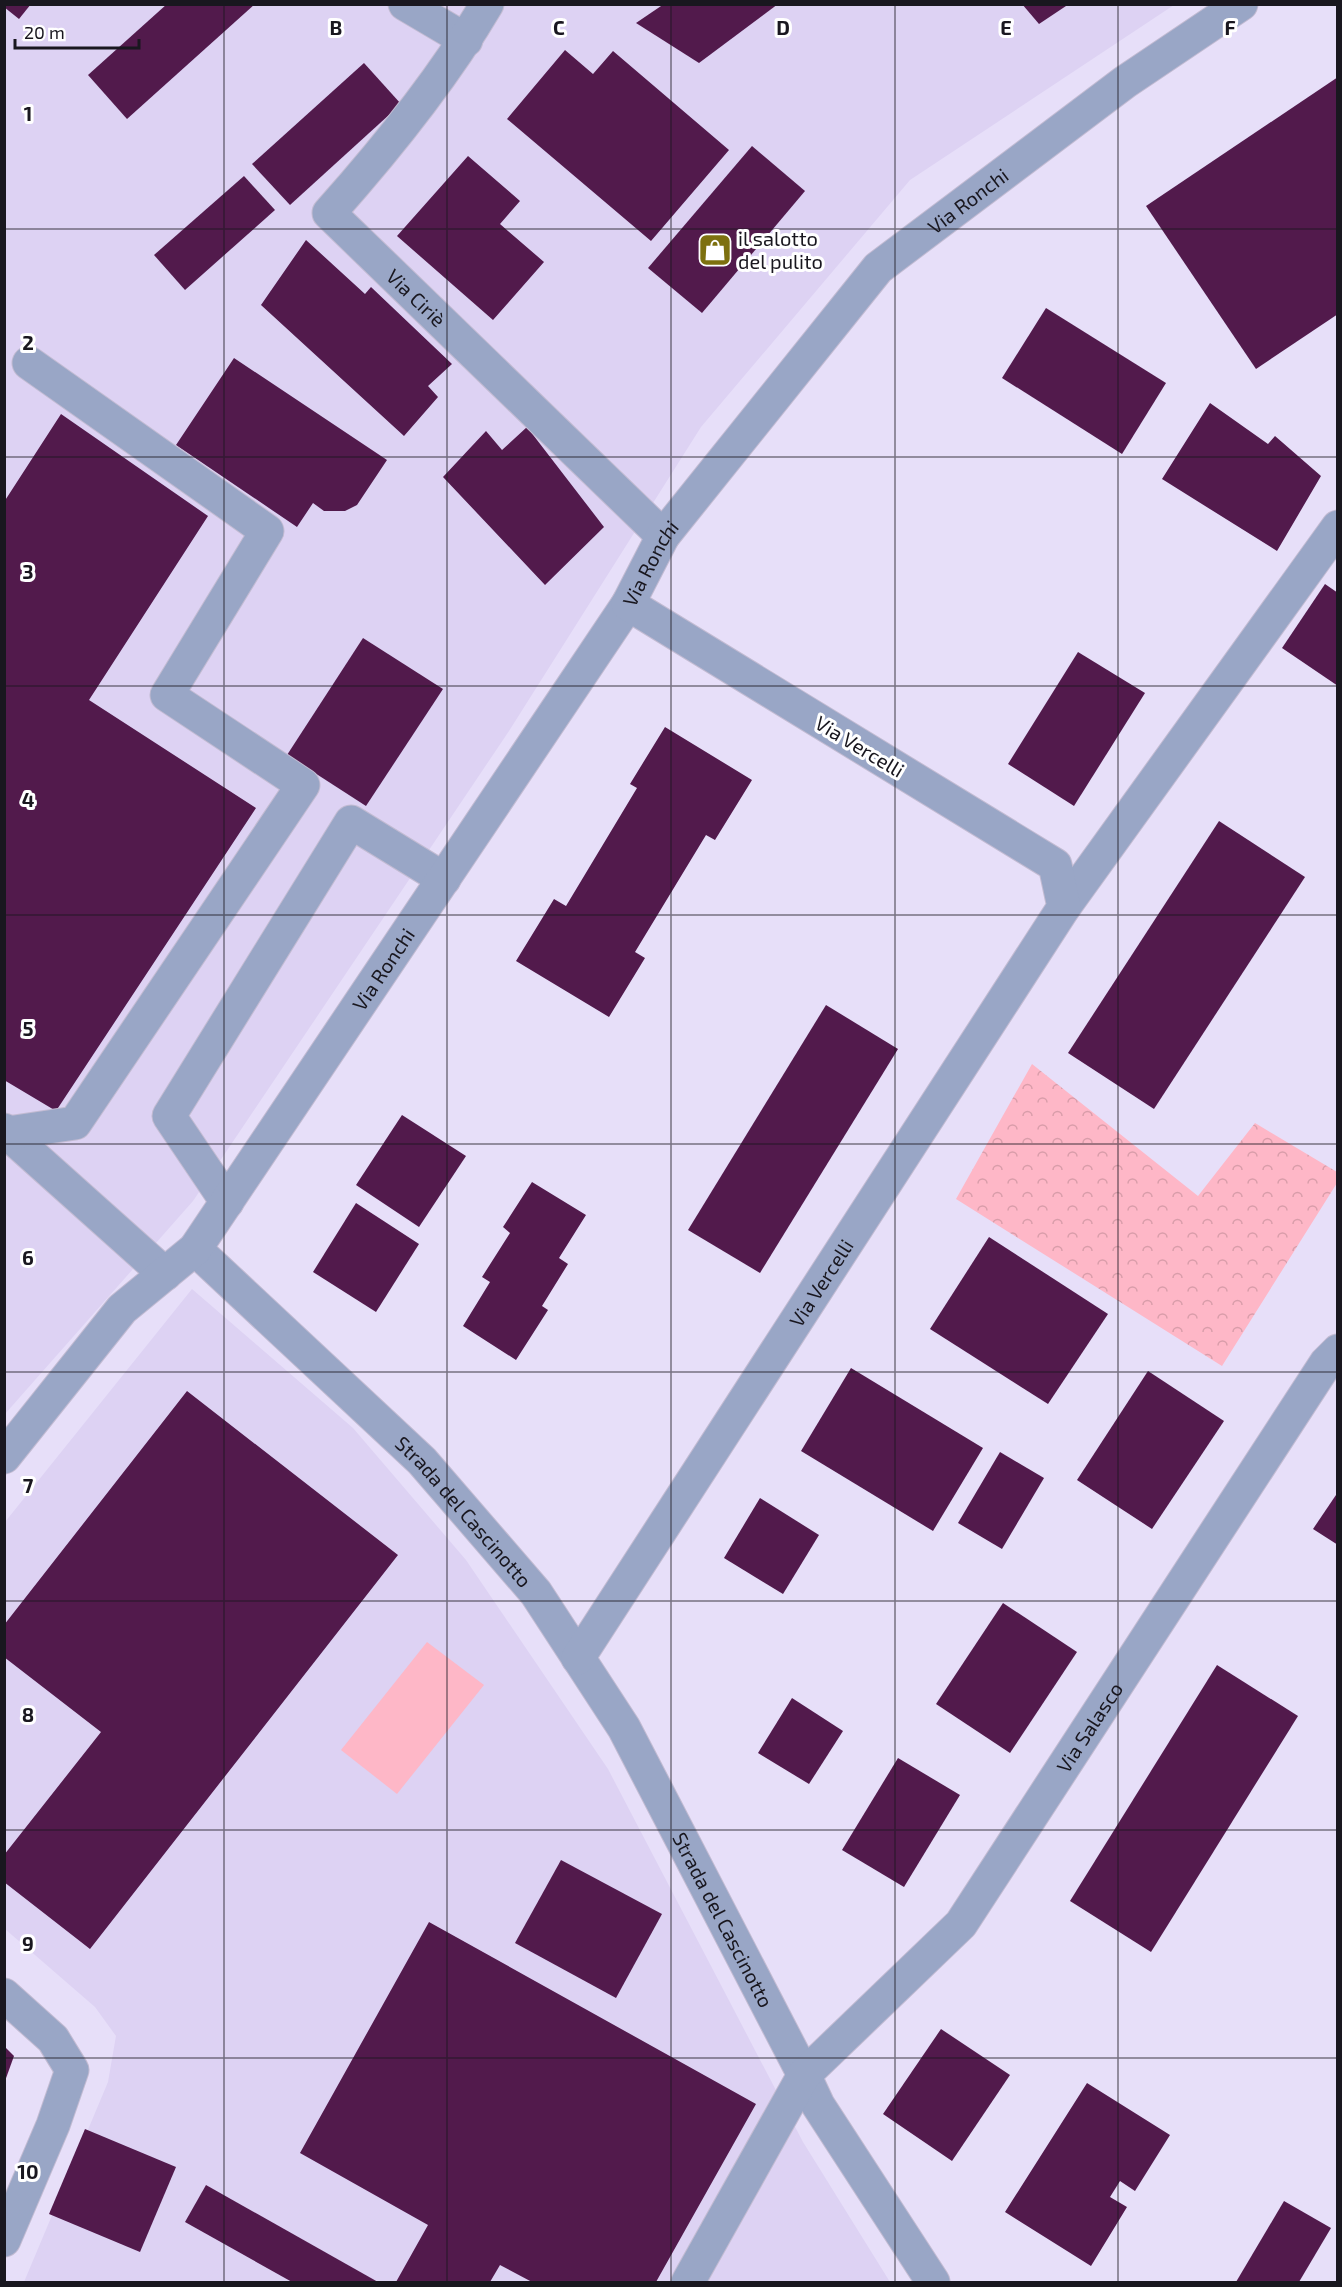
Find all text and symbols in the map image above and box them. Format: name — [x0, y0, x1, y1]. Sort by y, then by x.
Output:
scale bar — [15, 12, 140, 50]
text: B — [330, 15, 342, 39]
text: C — [553, 15, 565, 39]
text: D — [776, 15, 790, 39]
text: E — [1000, 15, 1012, 39]
text: F — [1224, 15, 1236, 39]
text: 20 m — [24, 21, 65, 43]
text: 1 — [24, 101, 32, 125]
street label: Via Ronchi — [923, 163, 1013, 238]
place label: il salotto del pulito — [738, 226, 823, 273]
shop icon: il salotto del pulito — [697, 232, 733, 268]
street label: Via Ciriè — [382, 264, 451, 331]
text: 2 — [22, 330, 34, 354]
street label: Via Ronchi — [617, 515, 683, 610]
text: 3 — [22, 559, 34, 583]
street label: Via Vercelli — [811, 710, 909, 782]
text: 4 — [22, 787, 35, 811]
street label: Via Ronchi — [347, 923, 419, 1015]
text: 5 — [22, 1016, 34, 1040]
street label: Via Vercelli — [784, 1235, 858, 1331]
text: 6 — [22, 1245, 34, 1269]
street label: Strada del Cascinotto — [391, 1431, 537, 1592]
text: 7 — [23, 1473, 34, 1497]
street label: Via Salasco — [1051, 1677, 1127, 1777]
text: 8 — [22, 1702, 34, 1726]
street label: Strada del Cascinotto — [668, 1828, 779, 2011]
text: 9 — [22, 1931, 34, 1955]
text: 10 — [17, 2159, 39, 2183]

